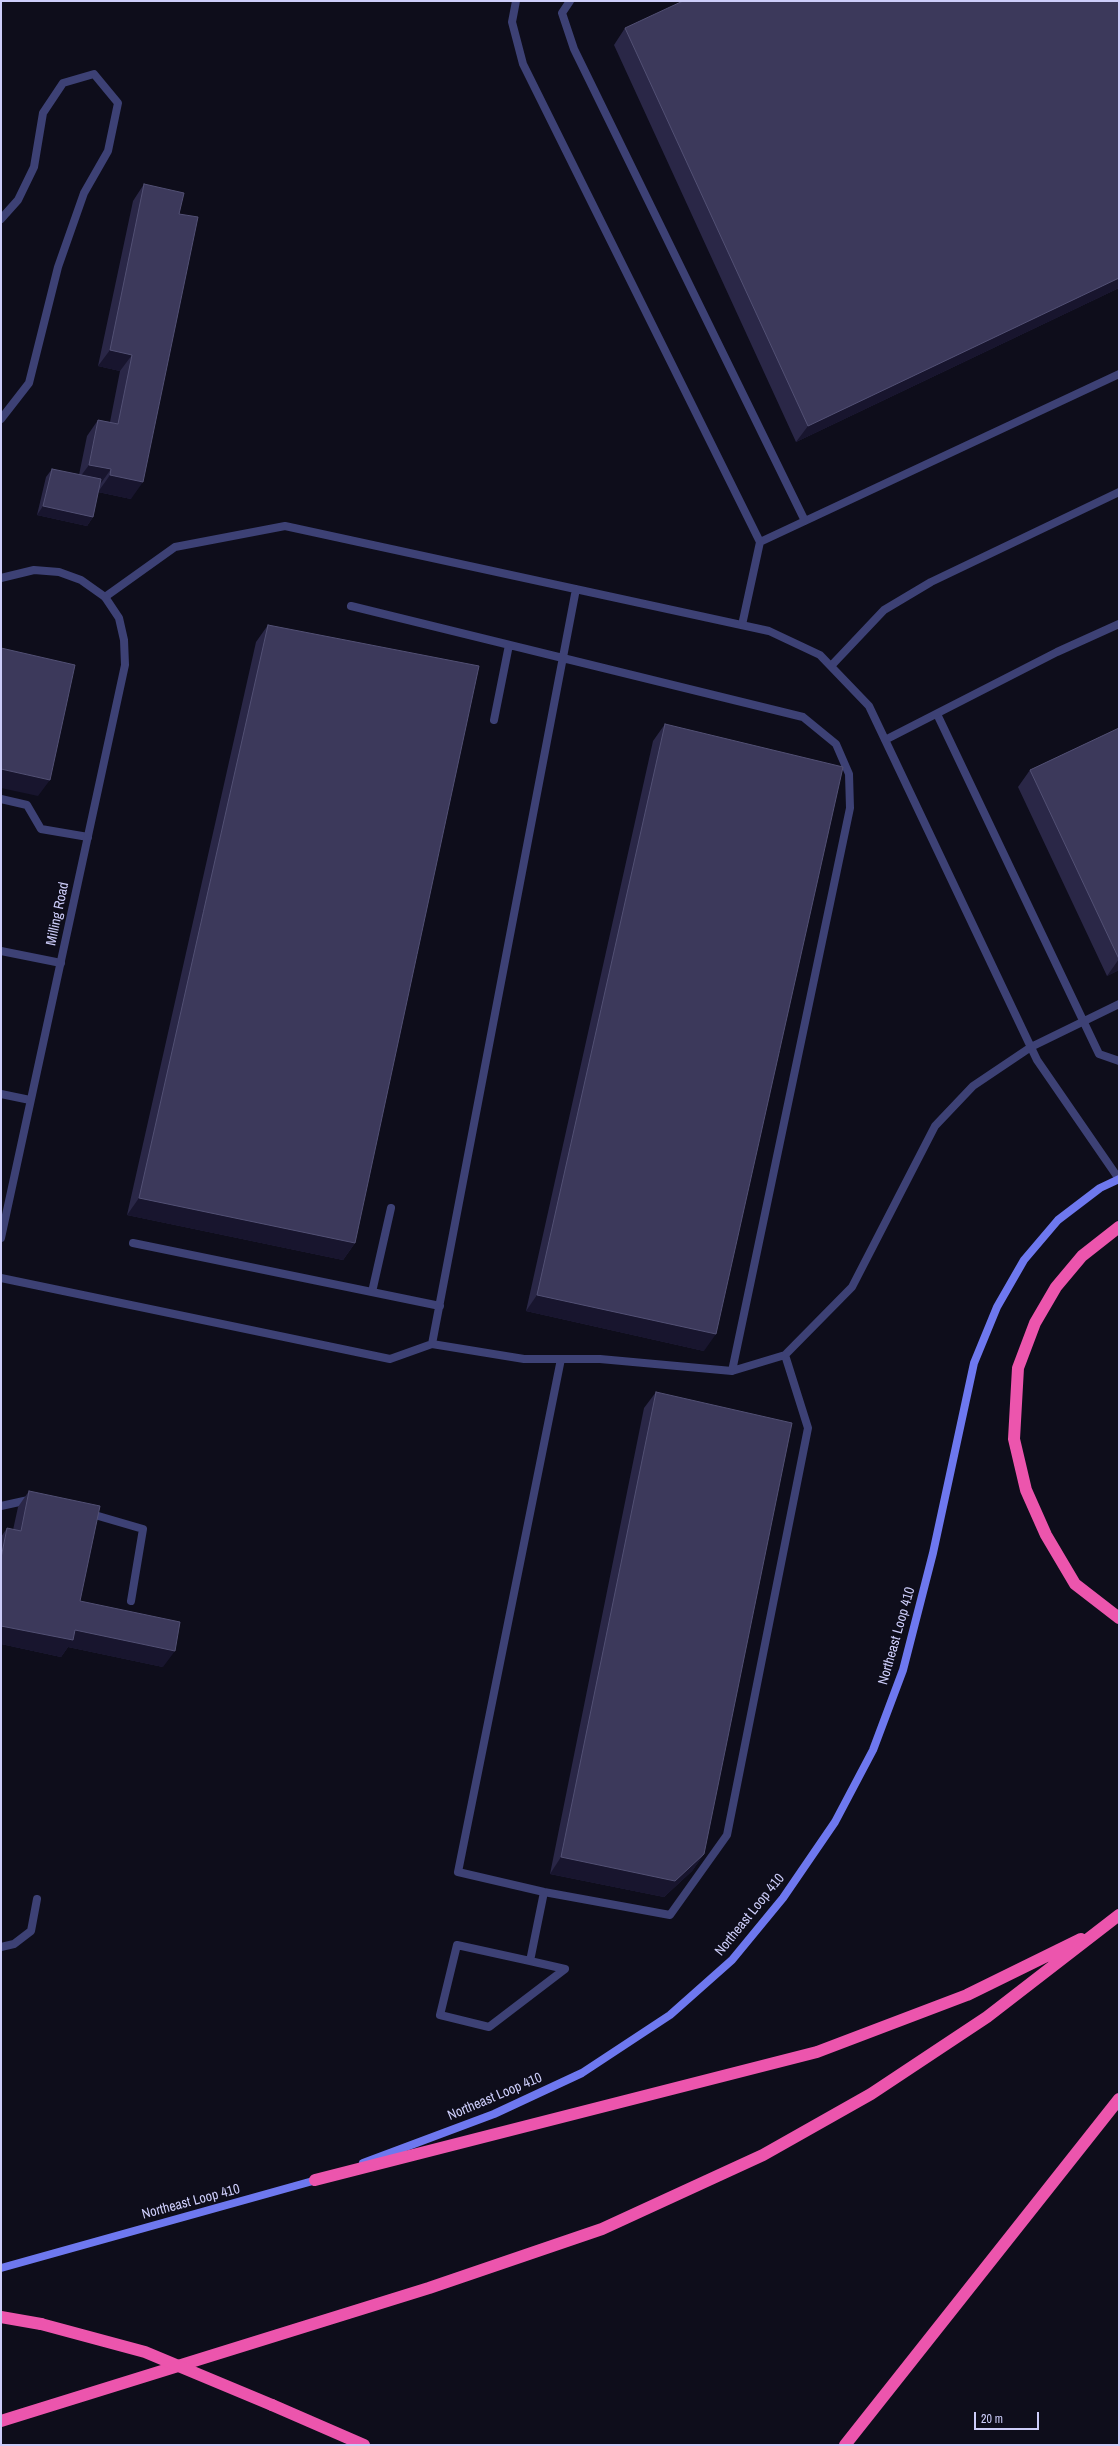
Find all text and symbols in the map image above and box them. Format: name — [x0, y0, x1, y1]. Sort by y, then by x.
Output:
street label: Milling Road — [43, 881, 73, 947]
street label: Northeast Loop 410 — [875, 1585, 919, 1687]
street label: Northeast Loop 410 — [712, 1871, 788, 1959]
street label: Northeast Loop 410 — [445, 2070, 545, 2124]
street label: Northeast Loop 410 — [140, 2181, 242, 2223]
scale bar — [976, 2404, 1041, 2430]
text: 20 m — [981, 2411, 1003, 2427]

